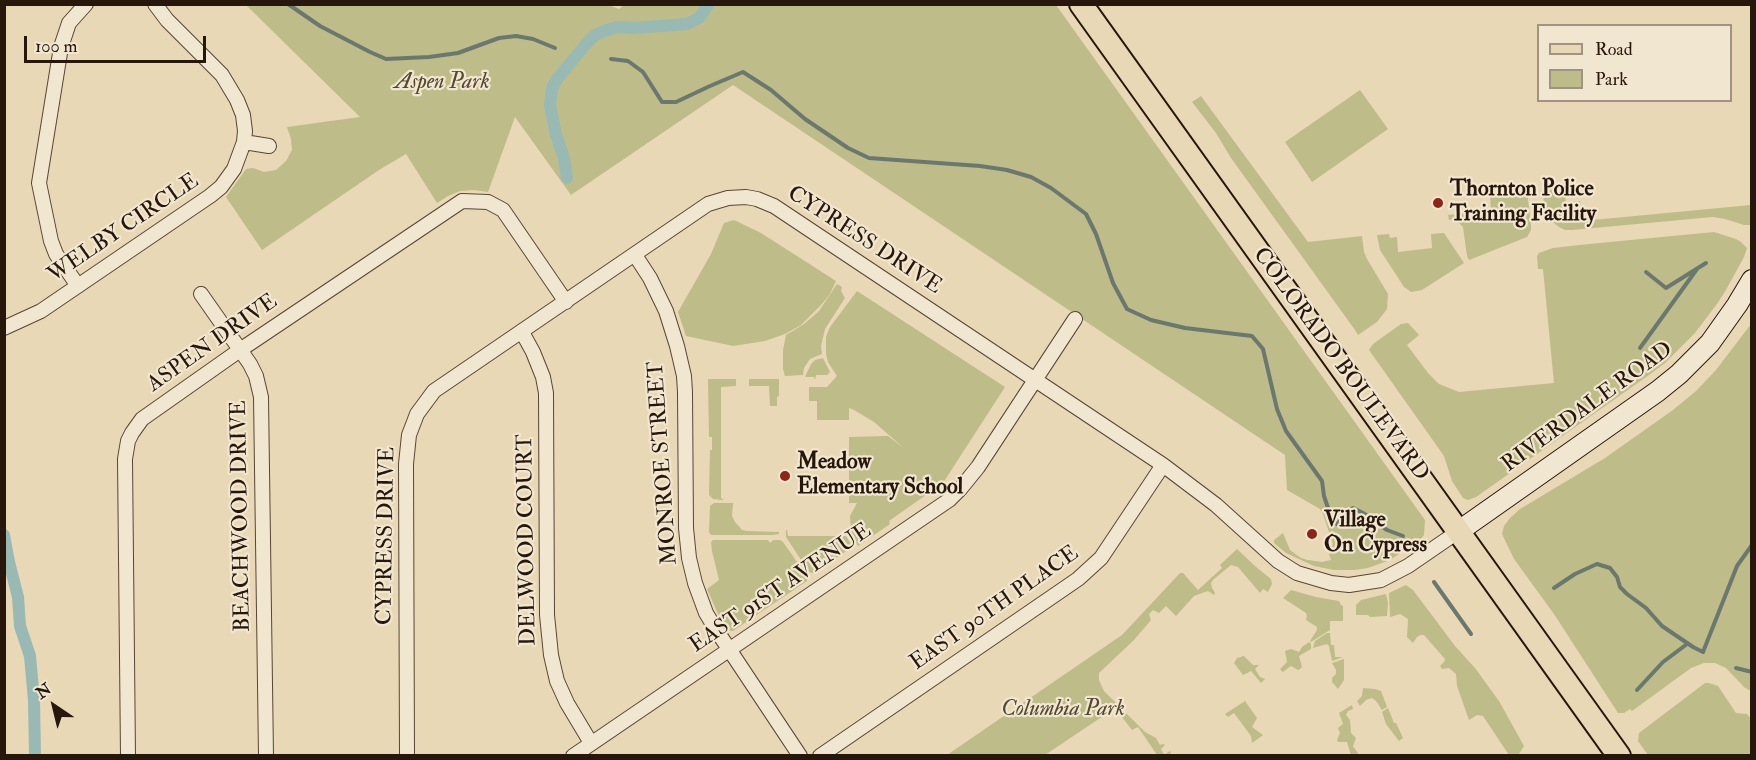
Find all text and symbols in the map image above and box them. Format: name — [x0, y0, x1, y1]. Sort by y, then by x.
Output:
scale bar — [27, 24, 208, 62]
legend — [1537, 24, 1732, 102]
text: 100 m — [35, 35, 78, 58]
text: Road — [1595, 38, 1633, 61]
text: Park — [1595, 68, 1628, 91]
park label: Aspen Park — [394, 70, 490, 96]
street label: WELBY CIRCLE — [44, 169, 204, 289]
place label: Thornton Police Training Facility — [1450, 177, 1596, 228]
street label: CYPRESS DRIVE — [782, 181, 946, 301]
marker: Thornton Police Training Facility — [1431, 196, 1445, 210]
street label: COLORADO BOULEVARD — [1246, 243, 1434, 487]
street label: ASPEN DRIVE — [143, 289, 283, 399]
street label: RIVERDALE ROAD — [1498, 337, 1678, 479]
street label: MONROE STREET — [644, 360, 684, 566]
street label: BEACHWOOD DRIVE — [227, 400, 257, 632]
street label: DELWOOD COURT — [513, 434, 543, 646]
street label: CYPRESS DRIVE — [372, 447, 402, 625]
place label: Meadow Elementary School — [797, 450, 963, 502]
marker: Meadow Elementary School — [778, 469, 792, 483]
place label: Village On Cypress — [1324, 508, 1427, 560]
street label: EAST 91ST AVENUE — [685, 518, 877, 660]
marker: Village On Cypress — [1305, 527, 1319, 541]
street label: EAST 90TH PLACE — [906, 541, 1084, 677]
north arrow — [24, 676, 84, 736]
text: N — [32, 679, 55, 704]
park label: Columbia Park — [1001, 697, 1125, 723]

